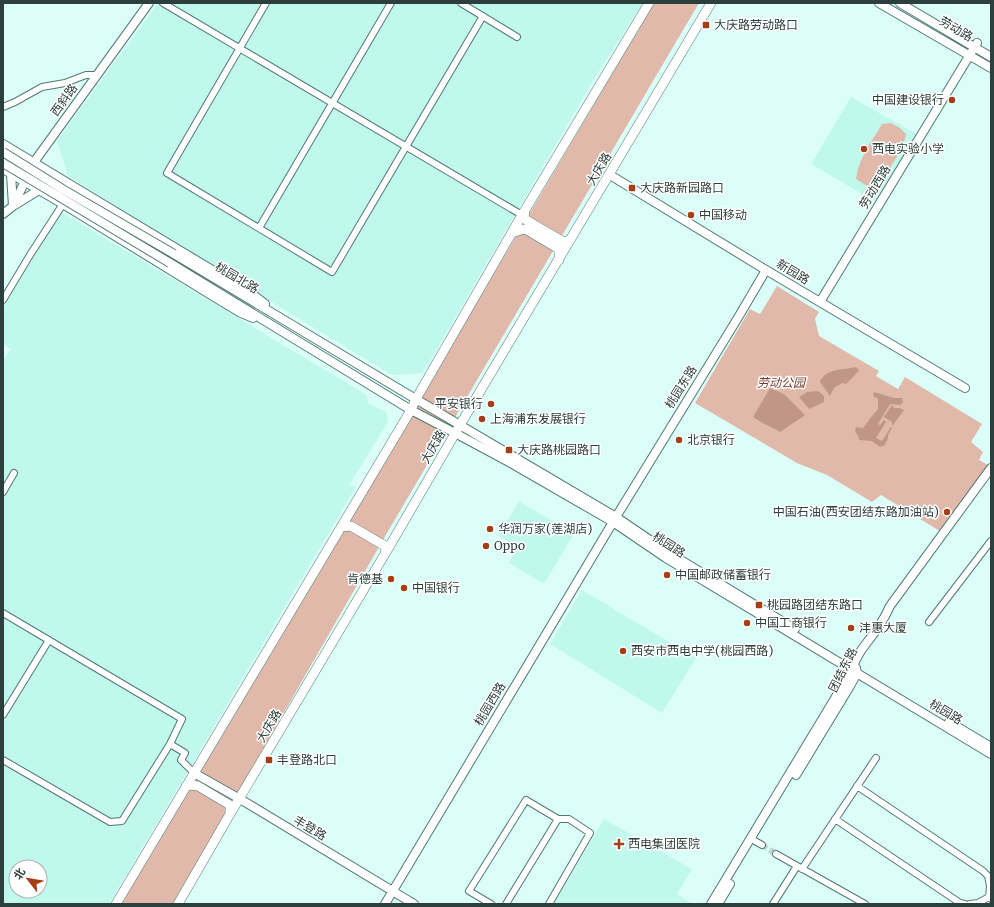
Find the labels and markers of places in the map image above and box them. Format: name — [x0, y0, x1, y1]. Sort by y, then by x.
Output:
place label: 大庆路劳动路口 — [714, 17, 798, 32]
marker: 大庆路劳动路口 — [701, 20, 711, 30]
place label: 中国建设银行 — [872, 92, 944, 107]
marker: 中国建设银行 — [947, 95, 957, 105]
place label: 西电实验小学 — [872, 141, 944, 156]
marker: 西电实验小学 — [859, 144, 869, 154]
place label: 大庆路新园路口 — [640, 180, 724, 195]
marker: 大庆路新园路口 — [627, 183, 637, 193]
place label: 中国移动 — [699, 207, 747, 222]
marker: 中国移动 — [686, 210, 696, 220]
place label: 平安银行 — [435, 396, 483, 411]
marker: 平安银行 — [486, 399, 496, 409]
place label: 上海浦东发展银行 — [490, 411, 586, 426]
marker: 上海浦东发展银行 — [477, 414, 487, 424]
place label: 北京银行 — [687, 432, 735, 447]
marker: 北京银行 — [674, 435, 684, 445]
place label: 大庆路桃园路口 — [517, 442, 601, 457]
marker: 大庆路桃园路口 — [504, 445, 514, 455]
place label: 中国石油(西安团结东路加油站) — [773, 504, 939, 519]
marker: 中国石油(西安团结东路加油站) — [942, 507, 952, 517]
place label: 华润万家(莲湖店) — [498, 521, 592, 536]
marker: 华润万家(莲湖店) — [485, 524, 495, 534]
place label: Oppo — [494, 538, 525, 553]
marker: Oppo — [481, 541, 491, 551]
place label: 中国邮政储蓄银行 — [675, 567, 771, 582]
marker: 中国邮政储蓄银行 — [662, 570, 672, 580]
place label: 肯德基 — [347, 571, 383, 586]
marker: 肯德基 — [386, 574, 396, 584]
place label: 中国银行 — [412, 580, 460, 595]
marker: 中国银行 — [399, 583, 409, 593]
place label: 桃园路团结东路口 — [767, 597, 863, 612]
marker: 桃园路团结东路口 — [754, 600, 764, 610]
place label: 中国工商银行 — [755, 615, 827, 630]
marker: 中国工商银行 — [742, 618, 752, 628]
place label: 沣惠大厦 — [859, 620, 907, 635]
marker: 沣惠大厦 — [846, 623, 856, 633]
place label: 西安市西电中学(桃园西路) — [631, 643, 773, 658]
marker: 西安市西电中学(桃园西路) — [618, 646, 628, 656]
place label: 丰登路北口 — [277, 752, 337, 767]
marker: 丰登路北口 — [264, 755, 274, 765]
place label: 西电集团医院 — [628, 836, 700, 851]
marker: 西电集团医院 — [613, 838, 625, 850]

